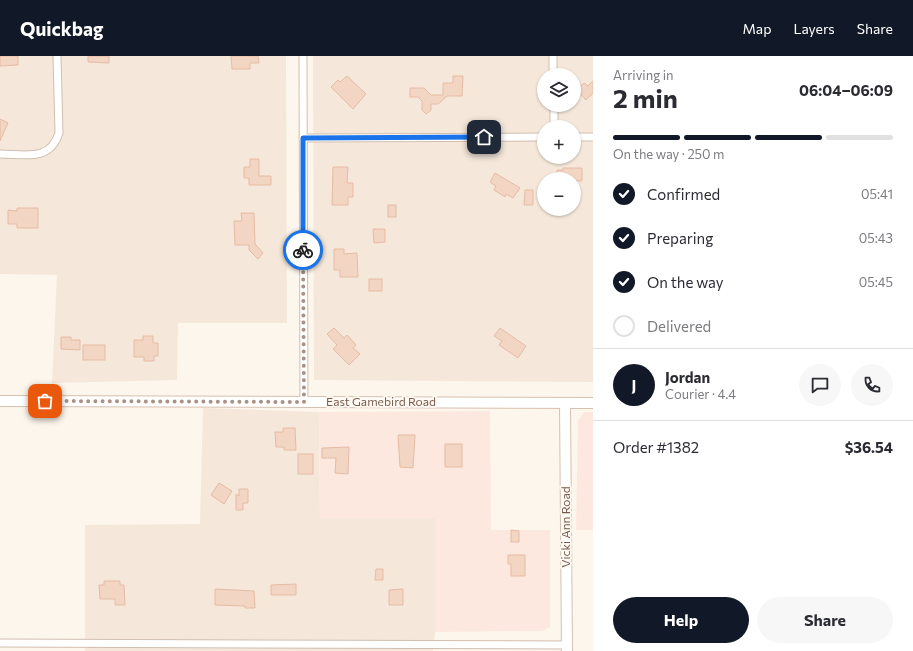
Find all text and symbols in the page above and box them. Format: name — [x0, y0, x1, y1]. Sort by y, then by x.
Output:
text: Quickbag — [20, 17, 103, 40]
text: Map — [743, 20, 771, 37]
text: Layers — [793, 20, 835, 37]
text: Share — [857, 20, 893, 37]
text: Arriving in — [613, 67, 673, 83]
map controls — [537, 68, 581, 216]
button: layers — [537, 68, 581, 112]
text: 06:04–06:09 — [799, 81, 893, 99]
text: 2 min — [613, 82, 678, 113]
pin — [467, 120, 501, 154]
button: + — [537, 120, 581, 164]
icon: home — [473, 126, 495, 148]
text: On the way · 250 m — [613, 146, 724, 162]
button: − — [537, 172, 581, 216]
icon: check — [613, 183, 635, 205]
text: Confirmed — [647, 185, 720, 203]
text: 05:41 — [861, 186, 893, 202]
icon: check — [613, 227, 635, 249]
text: Preparing — [647, 229, 713, 247]
courier — [283, 230, 323, 270]
text: 05:43 — [859, 230, 893, 246]
icon: bike — [292, 239, 314, 261]
icon: check — [613, 271, 635, 293]
text: On the way — [647, 273, 724, 291]
text: 05:45 — [859, 274, 893, 290]
text: Delivered — [647, 317, 711, 335]
button: chat — [799, 364, 841, 406]
button: phone — [851, 364, 893, 406]
text: Jordan — [665, 368, 710, 386]
text: J — [632, 376, 636, 394]
pin — [28, 384, 62, 418]
text: Courier · 4.4 — [665, 386, 736, 402]
icon: bag — [34, 390, 56, 412]
street label: East Gamebird Road — [326, 394, 436, 408]
text: Order #1382 — [613, 438, 699, 456]
text: $36.54 — [845, 438, 893, 456]
street label: Vicki Ann Road — [558, 486, 572, 568]
button: Help — [613, 597, 749, 643]
button: Share — [757, 597, 893, 643]

